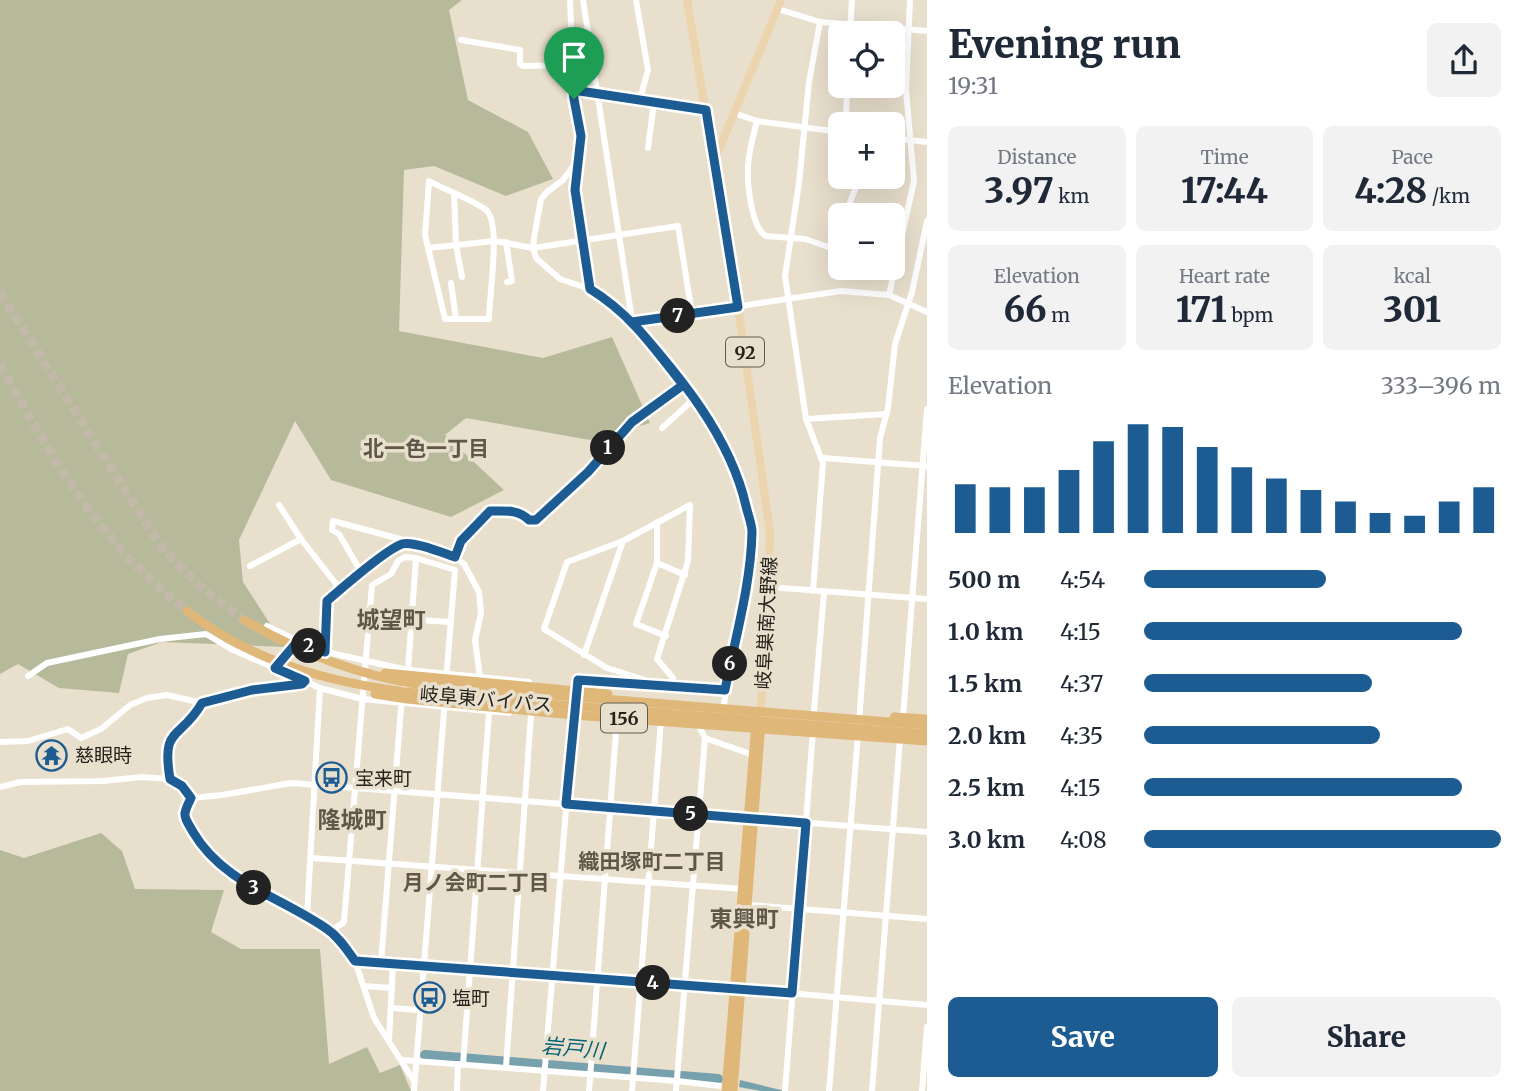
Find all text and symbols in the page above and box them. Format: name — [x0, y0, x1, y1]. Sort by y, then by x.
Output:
map controls — [828, 21, 905, 280]
button: locate — [828, 21, 905, 98]
text: Evening run — [948, 21, 1181, 68]
button: share — [1427, 23, 1501, 97]
pin — [544, 27, 604, 99]
icon: arrive — [555, 38, 593, 76]
text: 19:31 — [948, 71, 998, 100]
button: + — [828, 112, 905, 189]
text: Distance — [997, 145, 1077, 169]
text: Time — [1200, 145, 1249, 169]
text: Pace — [1391, 145, 1433, 169]
text: 3.97 — [984, 169, 1054, 213]
text: 17:44 — [1181, 169, 1268, 213]
text: 4:28 — [1354, 169, 1427, 213]
text: km — [1054, 184, 1089, 208]
text: /km — [1427, 184, 1470, 208]
button: − — [828, 203, 905, 280]
text: Elevation — [994, 264, 1080, 288]
text: Heart rate — [1179, 264, 1270, 288]
text: kcal — [1393, 264, 1431, 288]
text: 66 — [1004, 288, 1047, 332]
text: 171 — [1176, 288, 1227, 332]
text: 301 — [1383, 288, 1441, 332]
pin: 7 — [660, 298, 696, 334]
text: 7 — [672, 303, 683, 327]
text: m — [1047, 303, 1070, 327]
text: bpm — [1227, 303, 1273, 327]
road number: 92 — [726, 338, 764, 366]
text: Elevation — [948, 371, 1052, 400]
text: 333–396 m — [1381, 371, 1501, 400]
pin: 1 — [590, 430, 626, 466]
district label: 北一色一丁目 — [363, 435, 489, 462]
text: 1 — [603, 435, 612, 459]
street label: 岐阜巣南大野線 — [751, 556, 781, 690]
text: 500 m — [948, 565, 1020, 594]
text: 4:54 — [1060, 565, 1105, 594]
district label: 城望町 — [357, 605, 426, 634]
text: 1.0 km — [948, 617, 1023, 646]
text: 4:15 — [1060, 617, 1101, 646]
pin: 2 — [292, 628, 326, 664]
text: 2 — [303, 633, 314, 657]
pin: 6 — [712, 646, 748, 682]
text: 6 — [724, 651, 735, 675]
text: 1.5 km — [948, 669, 1022, 698]
text: 4:37 — [1060, 669, 1103, 698]
street label: 岐阜東バイパス — [419, 681, 553, 717]
road number: 156 — [601, 704, 647, 732]
text: 2.0 km — [948, 721, 1026, 750]
text: 4:35 — [1060, 721, 1103, 750]
temple icon: 慈眼時 — [35, 738, 69, 772]
place label: 慈眼時 — [75, 743, 132, 767]
bus stop icon: 宝来町 — [315, 761, 349, 795]
place label: 宝来町 — [355, 766, 412, 790]
text: 2.5 km — [948, 773, 1025, 802]
text: 4:15 — [1060, 773, 1101, 802]
pin: 5 — [674, 796, 708, 832]
text: 5 — [685, 801, 696, 825]
district label: 隆城町 — [318, 805, 387, 834]
text: 3.0 km — [948, 825, 1025, 854]
text: 4:08 — [1060, 825, 1107, 854]
district label: 織田塚町二丁目 — [579, 848, 726, 875]
district label: 月ノ会町二丁目 — [403, 869, 550, 896]
pin: 3 — [236, 870, 272, 906]
text: 3 — [248, 875, 259, 899]
district label: 東興町 — [710, 904, 779, 933]
pin: 4 — [636, 965, 670, 1000]
text: 4 — [646, 970, 659, 994]
bus stop icon: 塩町 — [412, 981, 446, 1015]
place label: 塩町 — [452, 986, 490, 1010]
button: Save — [948, 997, 1218, 1077]
button: Share — [1232, 997, 1501, 1077]
water label: 岩戸川 — [540, 1032, 608, 1064]

